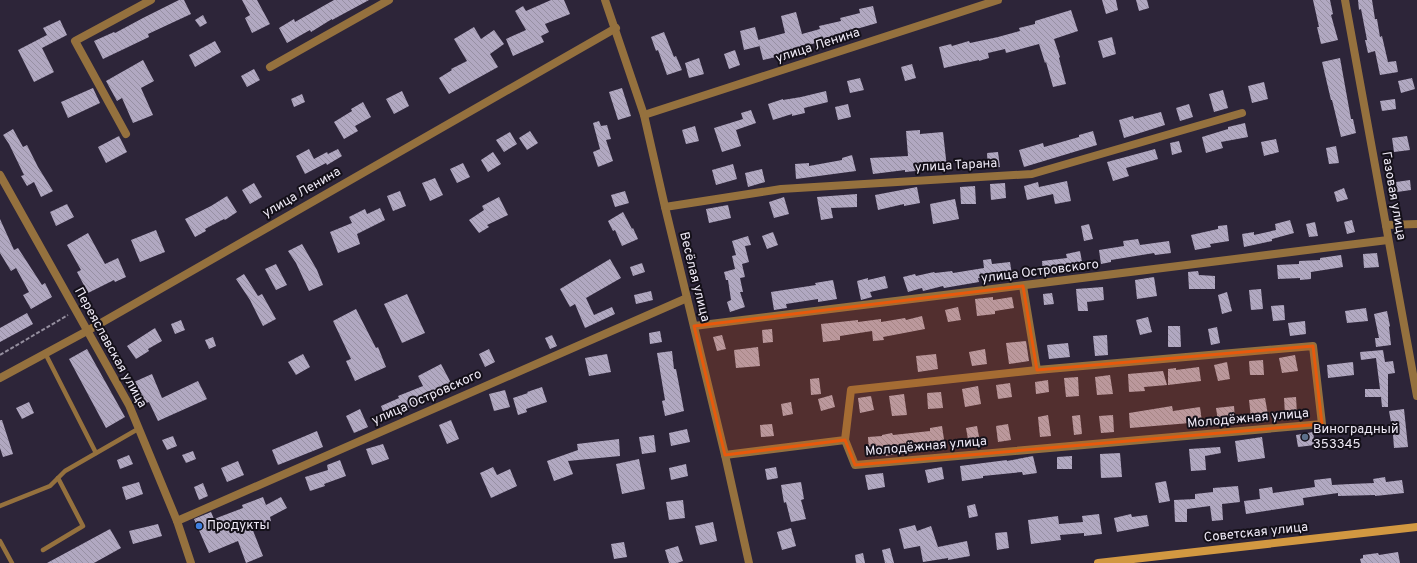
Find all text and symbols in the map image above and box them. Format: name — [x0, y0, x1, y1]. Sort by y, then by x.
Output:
street label: улица Ленина — [774, 25, 862, 67]
street label: Газовая улица — [1377, 150, 1409, 242]
street label: улица Тарана — [914, 156, 998, 176]
street label: улица Ленина — [260, 164, 344, 222]
street label: Весёлая улица — [675, 230, 713, 324]
street label: улица Островского — [980, 257, 1100, 287]
street label: Переяславская улица — [70, 285, 150, 411]
street label: улица Островского — [370, 367, 484, 429]
street label: Молодёжная улица — [1186, 406, 1310, 432]
place label: Виноградный 353345 — [1313, 422, 1399, 453]
marker: Виноградный 353345 — [1300, 432, 1310, 442]
street label: Молодёжная улица — [864, 434, 988, 460]
place label: Продукты — [207, 518, 270, 534]
street label: Советская улица — [1203, 520, 1309, 546]
marker: Продукты — [194, 521, 204, 531]

